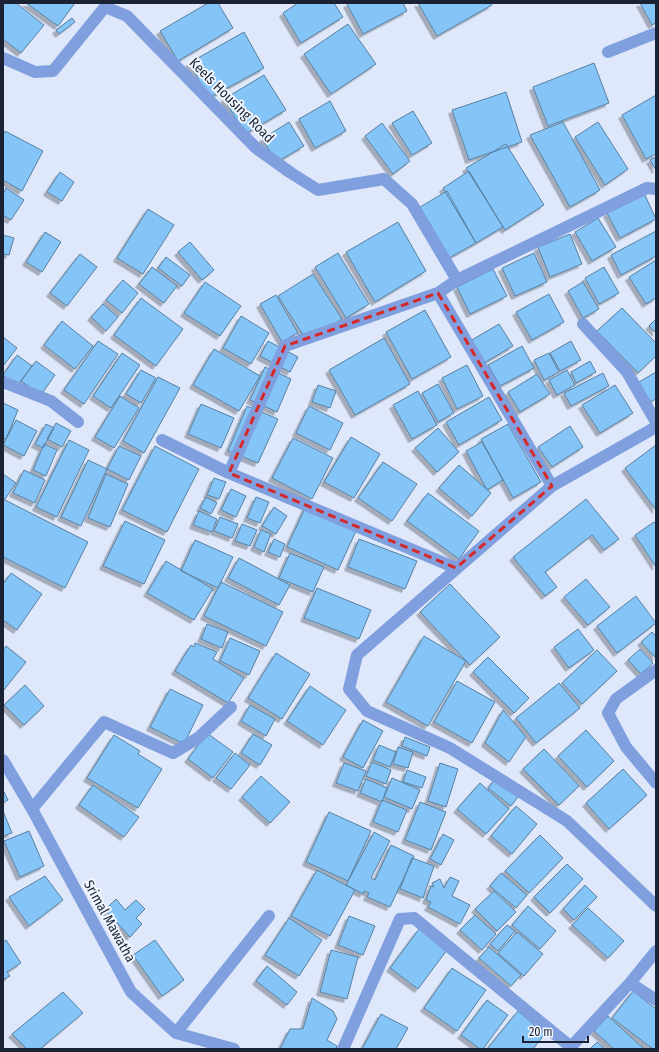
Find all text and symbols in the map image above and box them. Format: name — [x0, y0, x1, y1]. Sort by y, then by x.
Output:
street label: Keels Housing Road — [186, 54, 278, 146]
street label: Srimal Mawatha — [80, 877, 139, 965]
scale bar — [523, 1018, 588, 1044]
text: 20 m — [529, 1025, 553, 1039]

